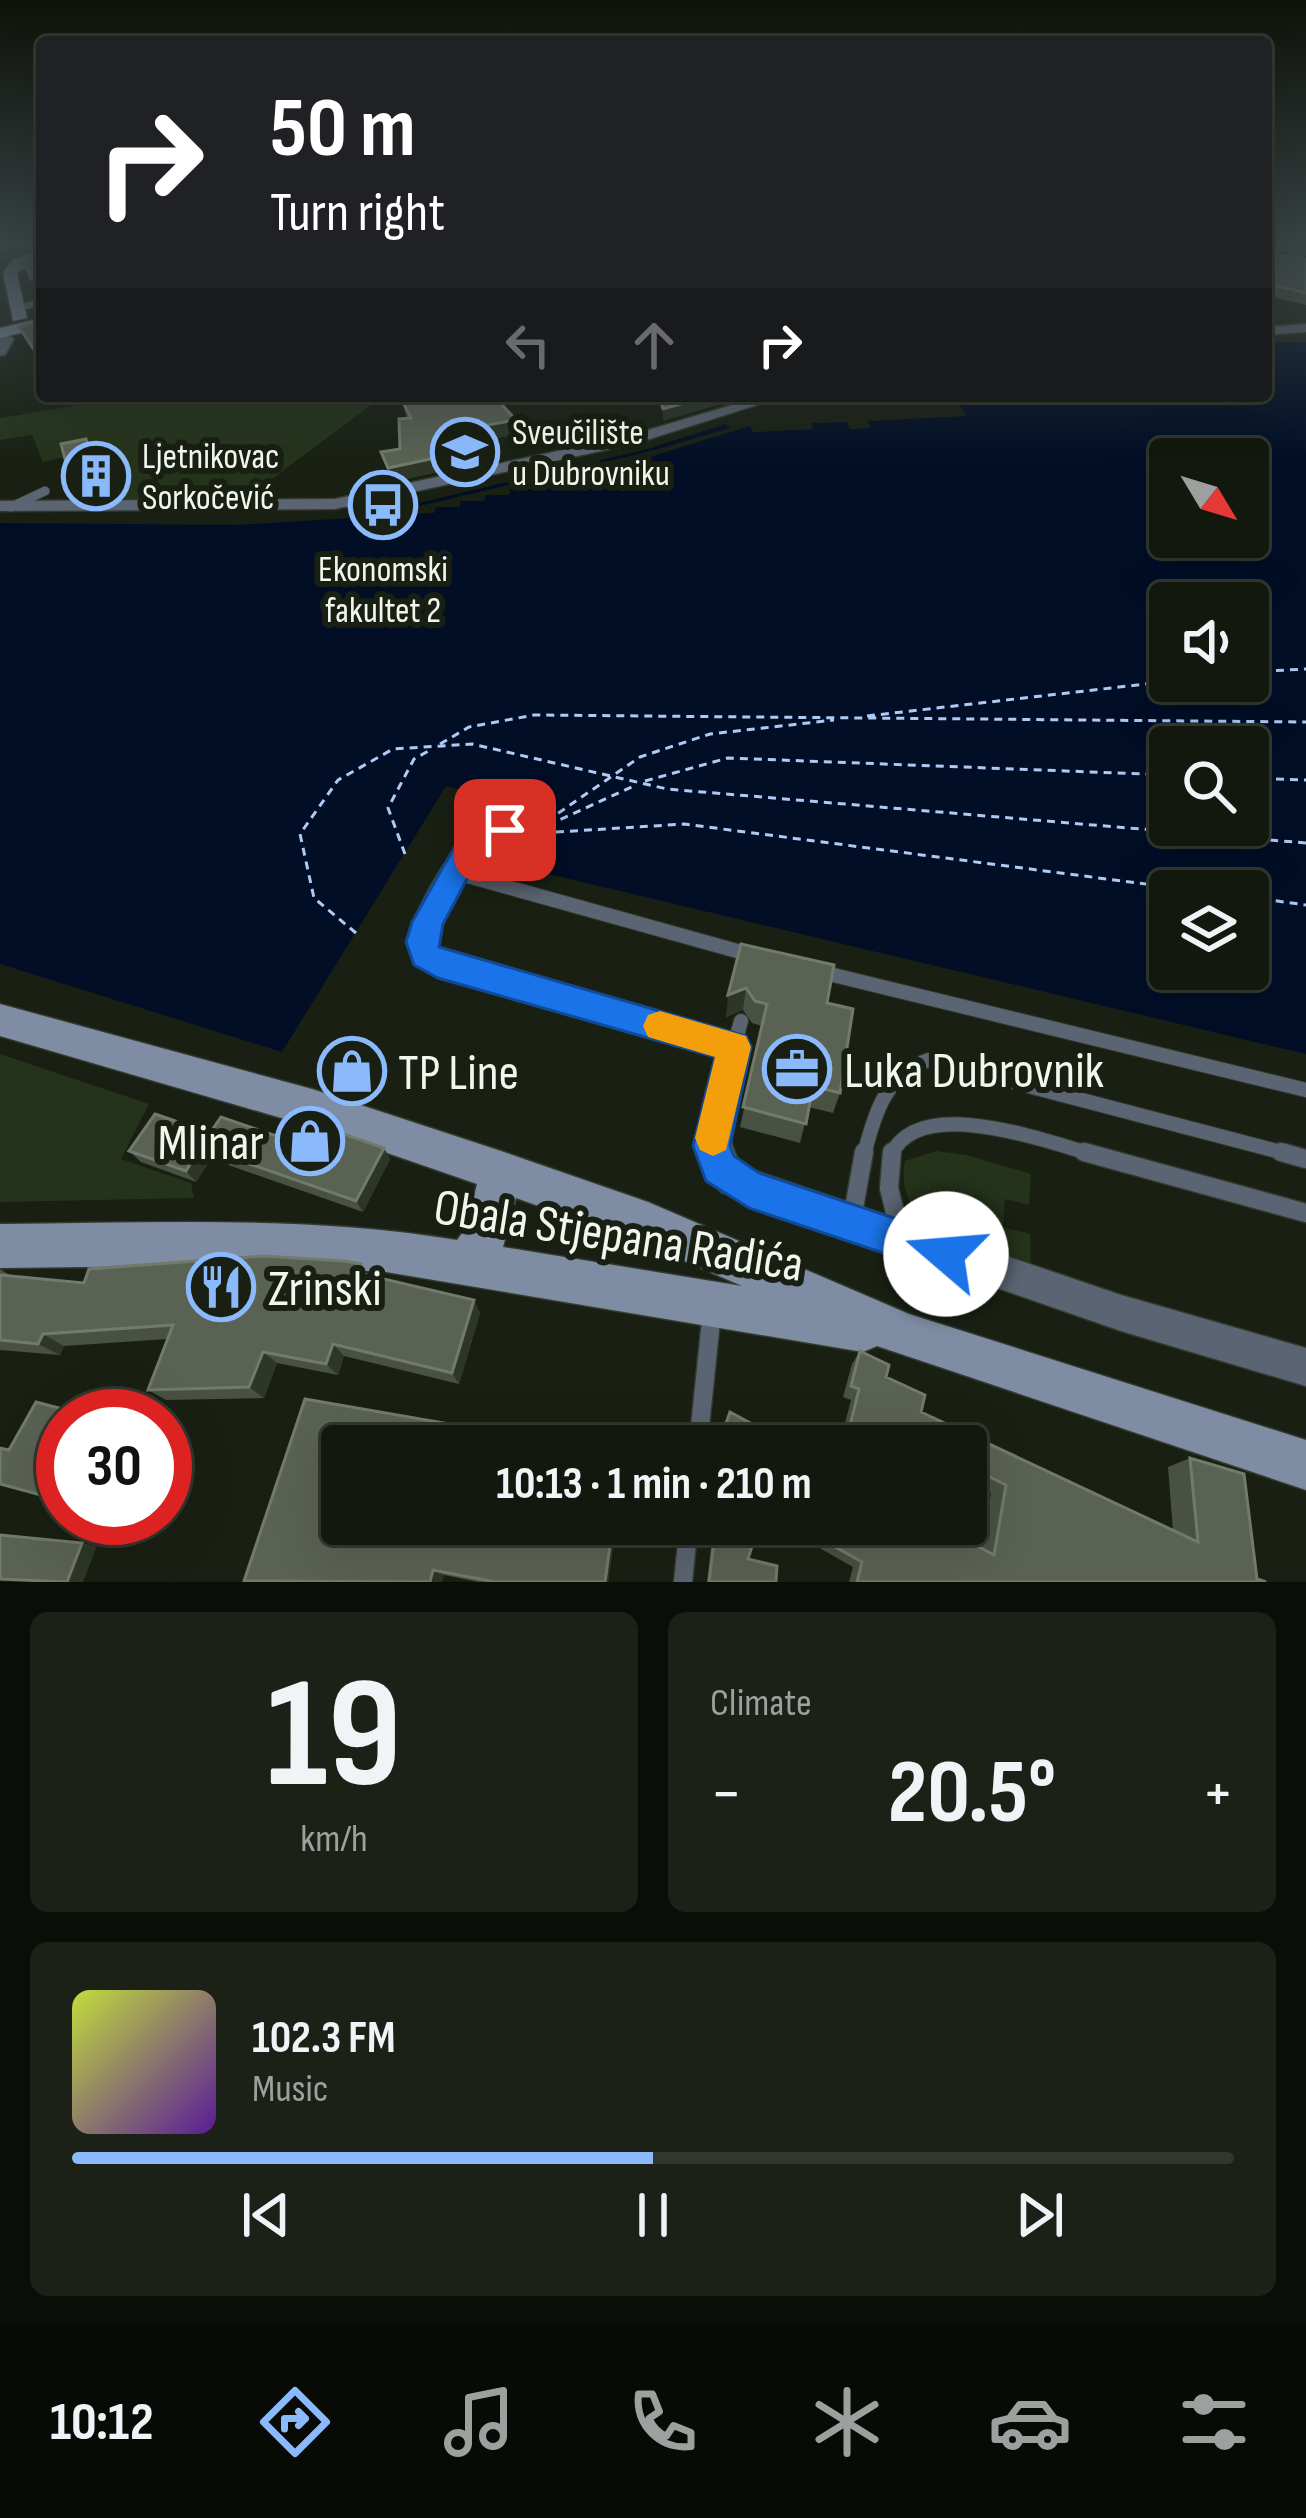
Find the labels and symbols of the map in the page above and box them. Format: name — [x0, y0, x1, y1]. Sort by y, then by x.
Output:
place label: Sveučilište u Dubrovniku — [512, 412, 670, 496]
school or university icon: Sveučilište u Dubrovniku — [430, 417, 500, 487]
place label: Ljetnikovac Sorkočević — [142, 436, 279, 520]
north arrow — [1149, 438, 1269, 558]
building icon: Ljetnikovac Sorkočević — [61, 441, 131, 511]
bus stop icon: Ekonomski fakultet 2 — [348, 470, 418, 540]
place label: Ekonomski fakultet 2 — [318, 549, 448, 633]
pin — [454, 779, 556, 881]
office icon: Luka Dubrovnik — [762, 1034, 832, 1104]
shop icon: TP Line — [317, 1036, 387, 1106]
place label: Luka Dubrovnik — [844, 1041, 1104, 1102]
place label: TP Line — [398, 1043, 519, 1104]
shop icon: Mlinar — [275, 1106, 345, 1176]
place label: Mlinar — [158, 1113, 264, 1174]
street label: Obala Stjepana Radića — [430, 1177, 808, 1296]
position arrow — [883, 1191, 1009, 1317]
restaurant icon: Zrinski — [186, 1252, 256, 1322]
place label: Zrinski — [268, 1259, 382, 1320]
speed limit sign: 30 — [36, 1389, 192, 1545]

